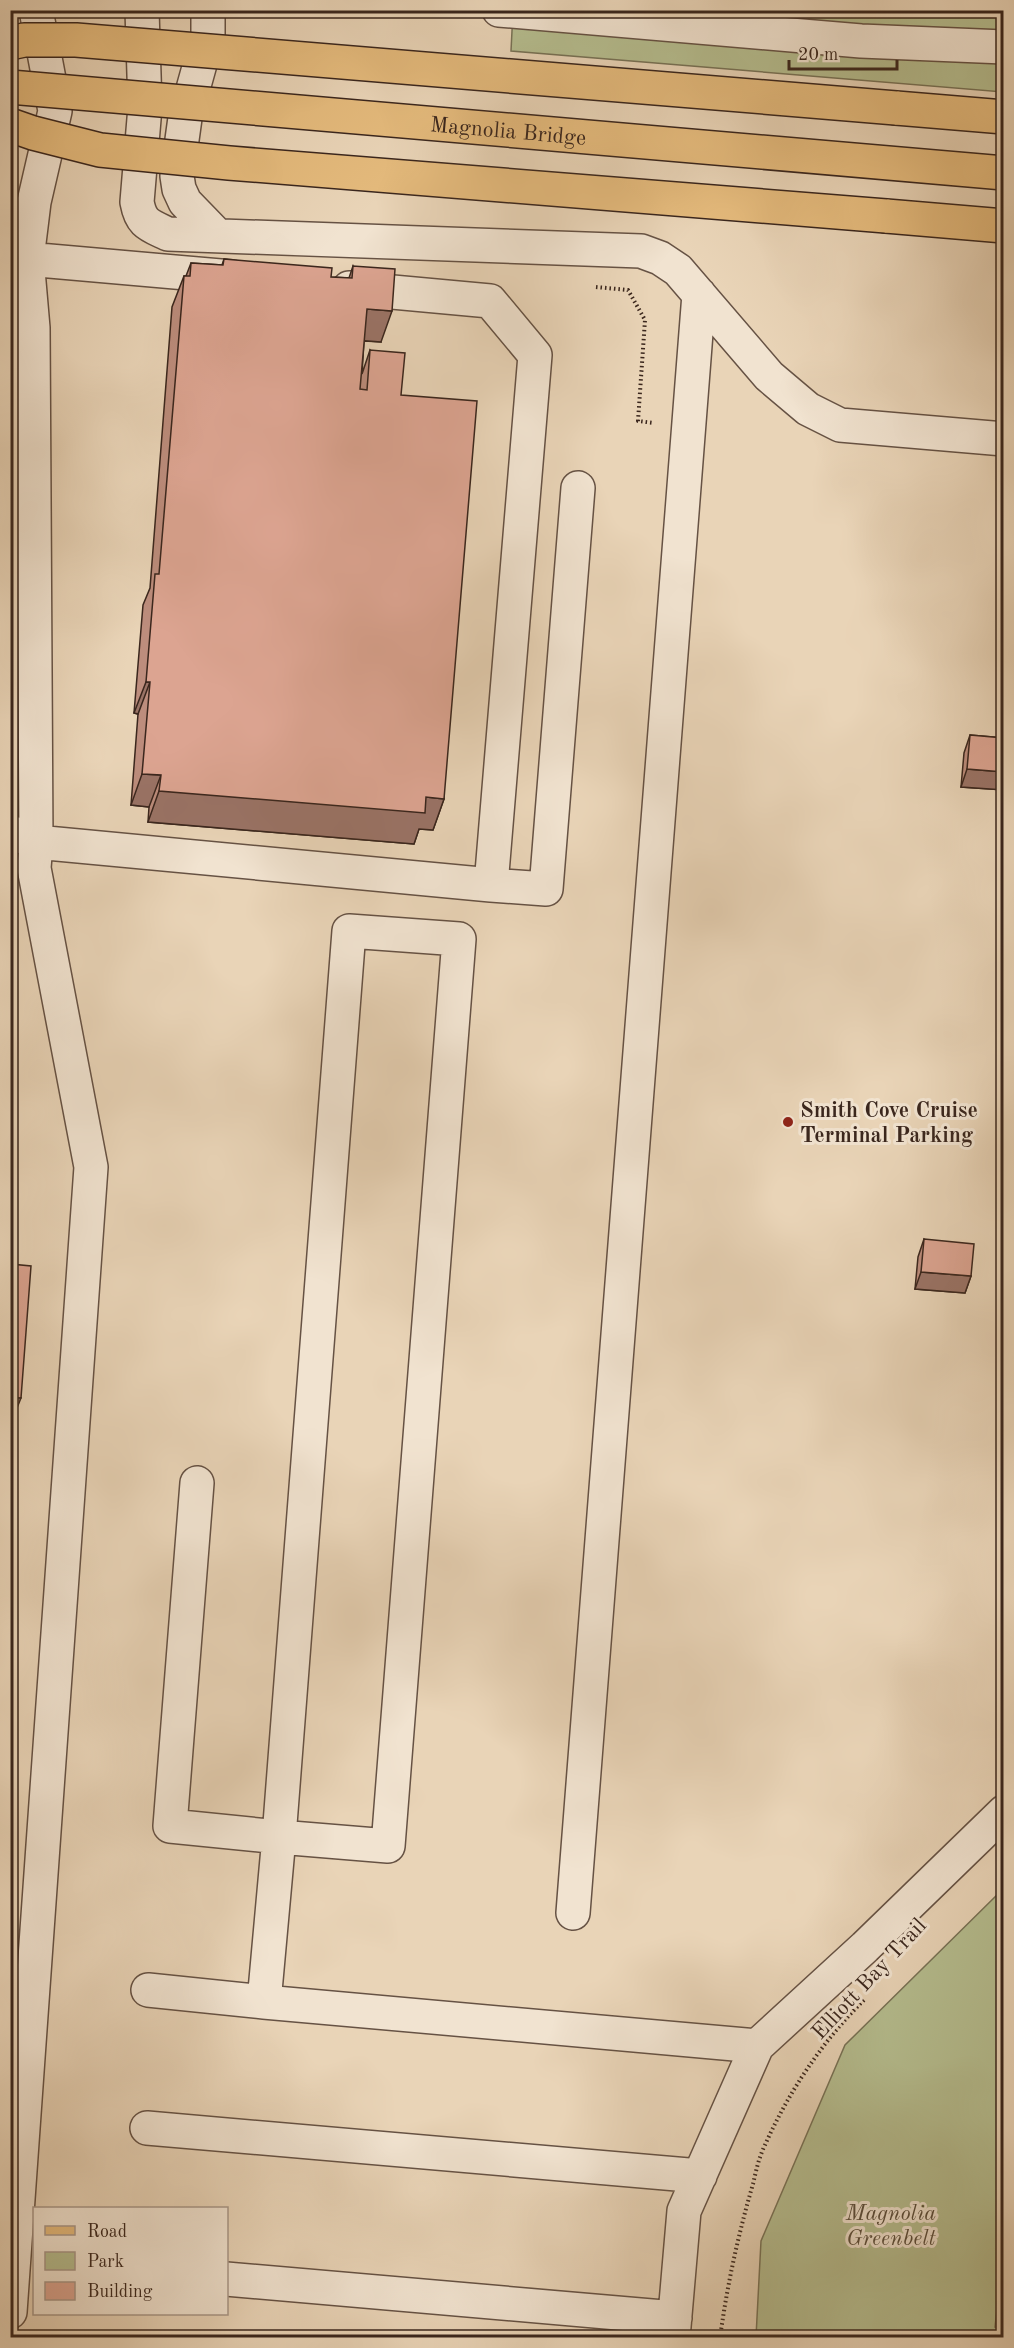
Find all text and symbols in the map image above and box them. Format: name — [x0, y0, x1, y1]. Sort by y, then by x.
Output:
scale bar — [789, 33, 897, 71]
text: 20 m — [798, 46, 838, 64]
street label: Magnolia Bridge — [429, 114, 587, 150]
place label: Smith Cove Cruise Terminal Parking — [800, 1100, 978, 1147]
marker: Smith Cove Cruise Terminal Parking — [781, 1115, 795, 1129]
street label: Elliott Bay Trail — [808, 1915, 931, 2044]
park label: Magnolia Greenbelt — [845, 2203, 937, 2250]
legend — [33, 2207, 228, 2315]
text: Road — [87, 2223, 127, 2241]
text: Park — [87, 2253, 124, 2271]
text: Building — [87, 2283, 153, 2301]

